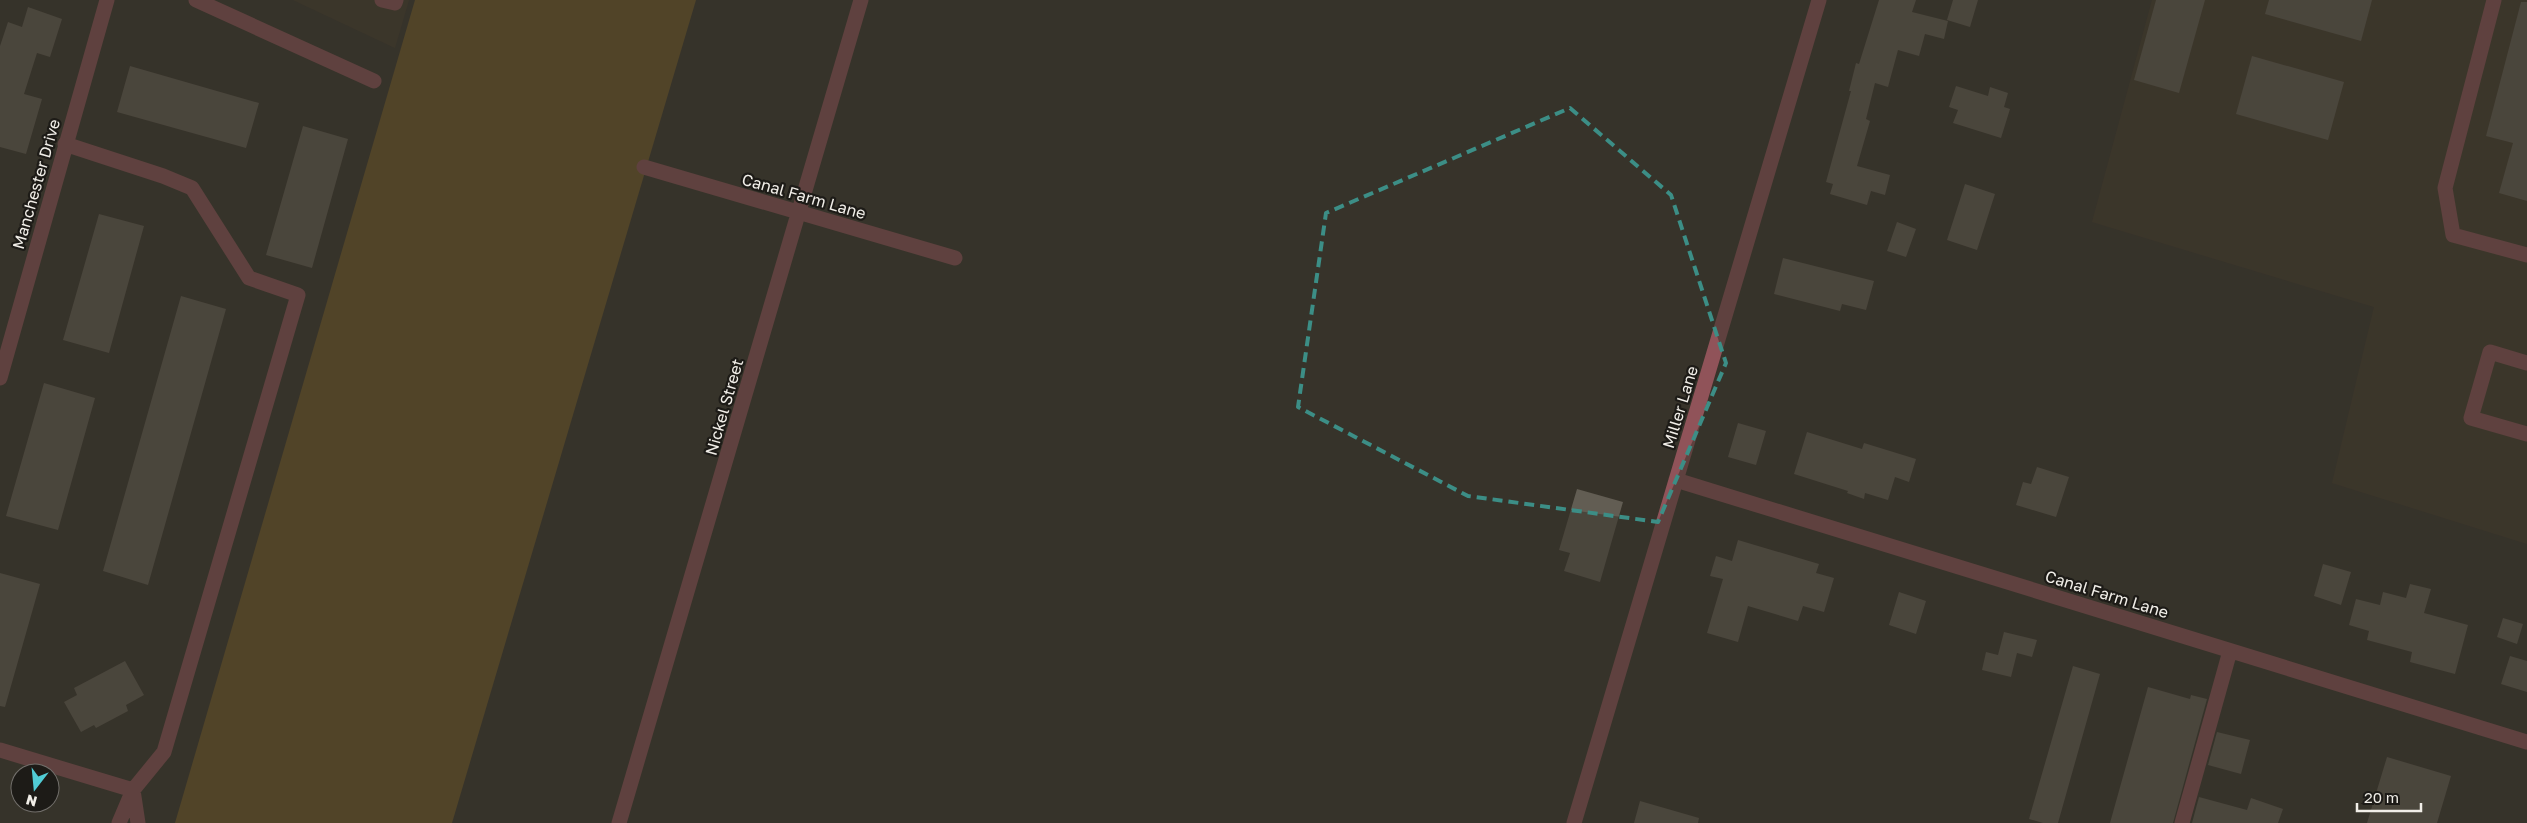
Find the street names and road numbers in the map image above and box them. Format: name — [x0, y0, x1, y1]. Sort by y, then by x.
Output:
street label: Manchester Drive — [8, 117, 64, 251]
street label: Canal Farm Lane — [740, 169, 868, 223]
street label: Nickel Street — [701, 356, 747, 458]
street label: Miller Lane — [1658, 363, 1702, 451]
street label: Canal Farm Lane — [2043, 566, 2171, 622]

